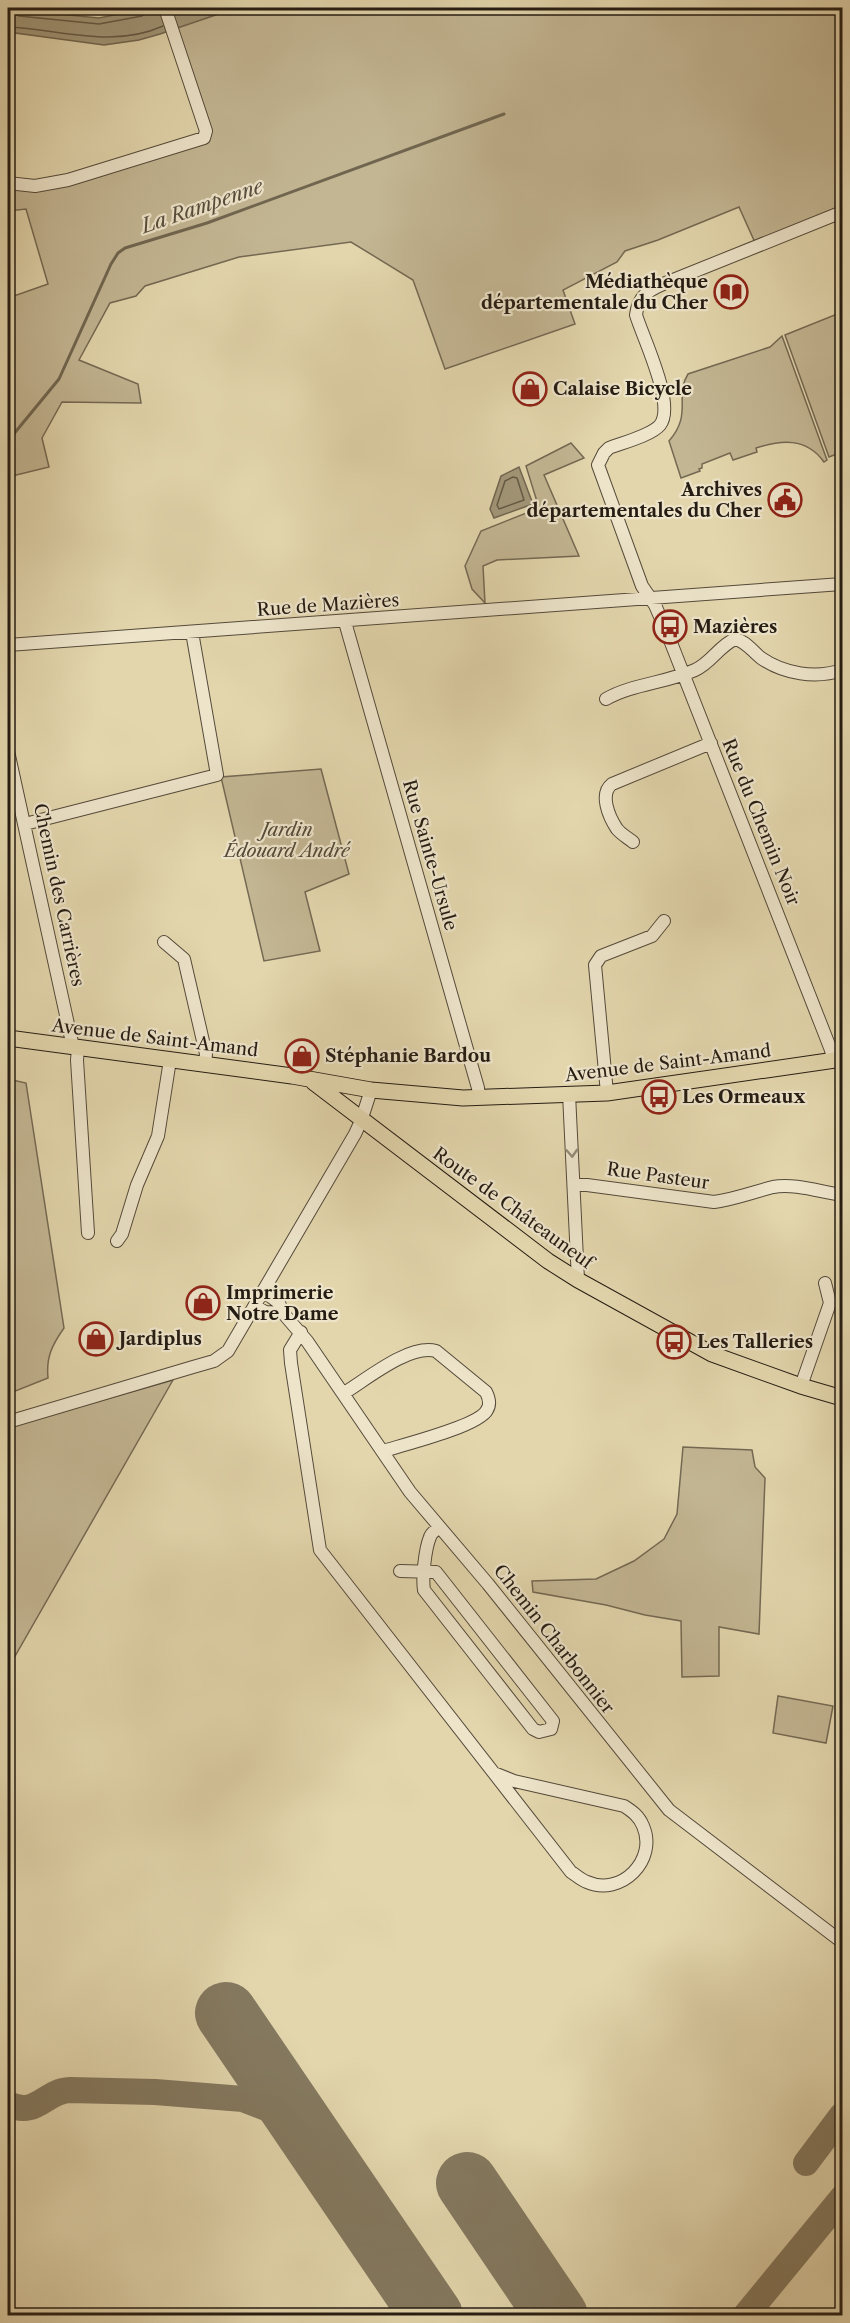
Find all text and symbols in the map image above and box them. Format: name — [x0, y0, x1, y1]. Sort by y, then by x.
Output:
water label: La Rampenne — [136, 174, 267, 239]
place label: Médiathèque départementale du Cher — [481, 271, 708, 314]
library icon: Médiathèque départementale du Cher — [713, 274, 749, 310]
shop icon: Calaise Bicycle — [512, 371, 548, 407]
place label: Calaise Bicycle — [553, 378, 692, 400]
place label: Archives départementales du Cher — [527, 479, 762, 522]
public building icon: Archives départementales du Cher — [767, 482, 803, 518]
street label: Rue de Mazières — [256, 589, 400, 621]
bus stop icon: Mazières — [652, 609, 688, 645]
place label: Mazières — [693, 616, 777, 638]
street label: Rue du Chemin Noir — [717, 735, 805, 909]
street label: Rue Sainte-Ursule — [398, 777, 462, 933]
street label: Chemin des Carrières — [29, 801, 89, 989]
park label: Jardin Édouard André — [222, 819, 351, 862]
street label: Avenue de Saint-Amand — [50, 1014, 259, 1062]
shop icon: Stéphanie Bardou — [284, 1038, 320, 1074]
street label: Avenue de Saint-Amand — [563, 1039, 772, 1087]
place label: Stéphanie Bardou — [325, 1045, 491, 1067]
bus stop icon: Les Ormeaux — [641, 1079, 677, 1115]
place label: Les Ormeaux — [682, 1086, 805, 1108]
street label: Route de Châteauneuf — [429, 1142, 600, 1275]
one-way arrow — [566, 1148, 579, 1157]
street label: Rue Pasteur — [605, 1158, 711, 1194]
place label: Imprimerie Notre Dame — [226, 1282, 339, 1325]
shop icon: Imprimerie Notre Dame — [185, 1285, 221, 1321]
shop icon: Jardiplus — [78, 1321, 114, 1357]
bus stop icon: Les Talleries — [656, 1324, 692, 1360]
place label: Jardiplus — [116, 1328, 202, 1350]
place label: Les Talleries — [697, 1331, 813, 1353]
street label: Chemin Charbonnier — [489, 1560, 619, 1718]

